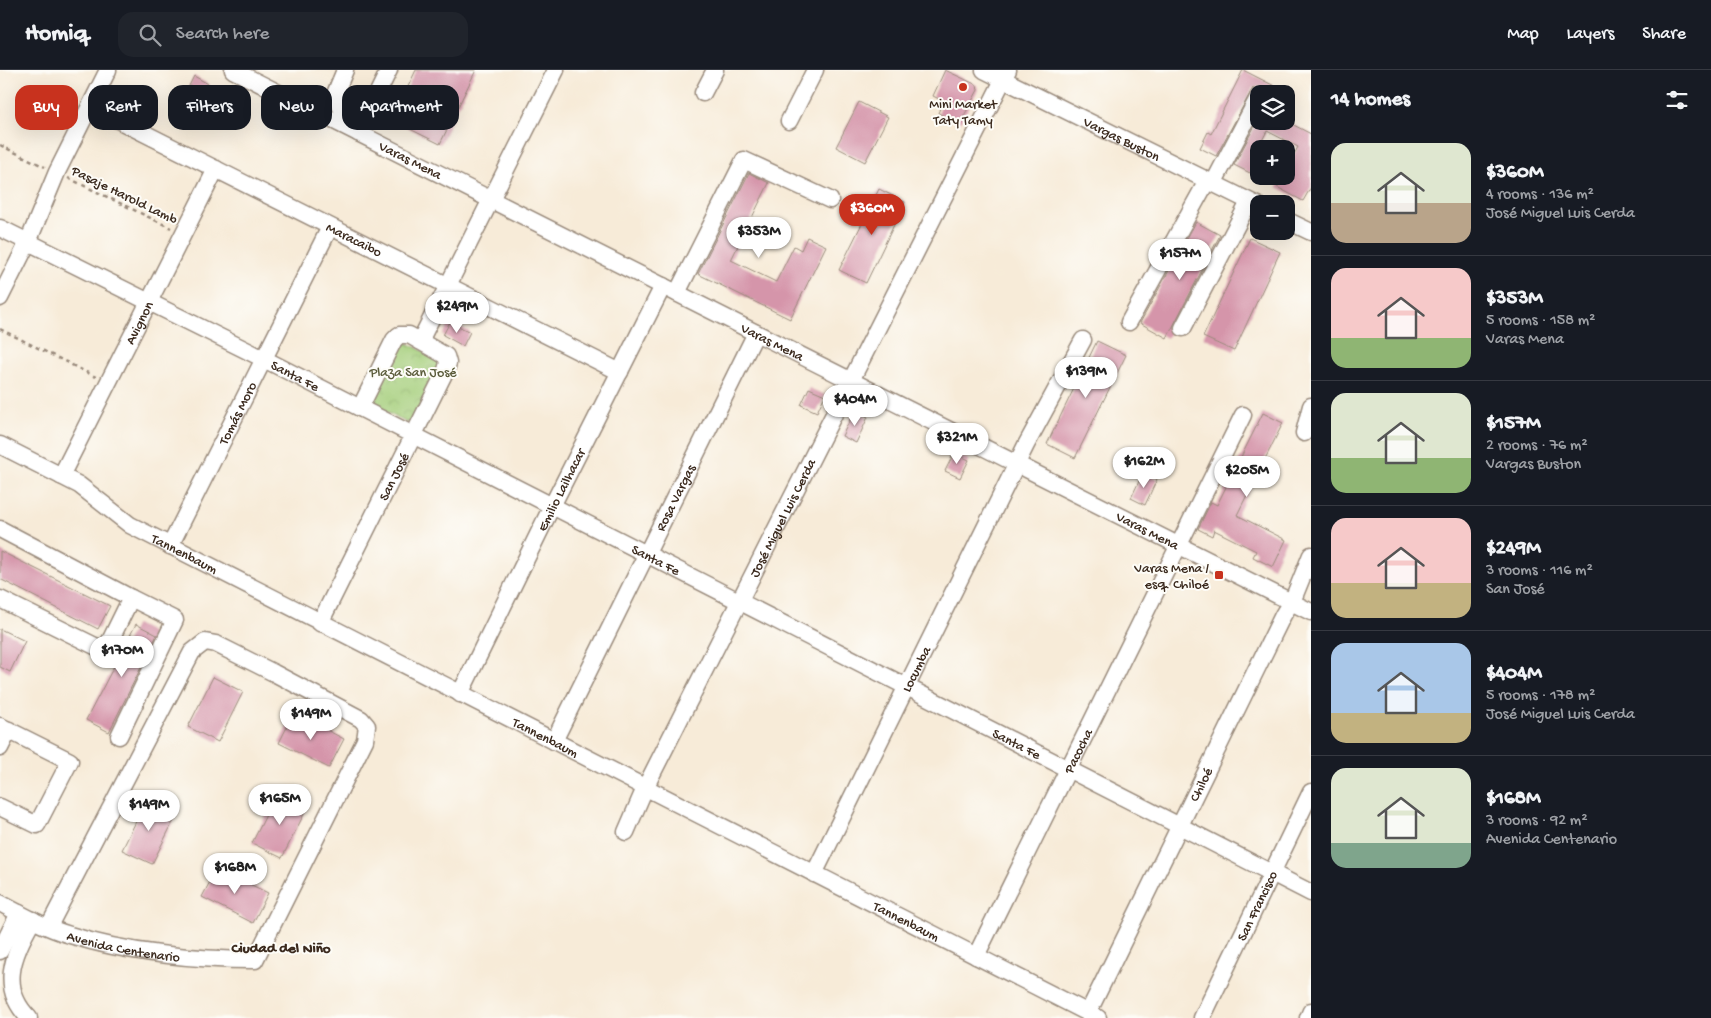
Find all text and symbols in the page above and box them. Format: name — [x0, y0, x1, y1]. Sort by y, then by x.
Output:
search box — [118, 12, 468, 57]
text: Homiq — [25, 20, 88, 49]
icon: search — [136, 21, 164, 49]
text: Search here — [176, 23, 269, 46]
text: Map — [1507, 24, 1539, 45]
text: Layers — [1567, 24, 1614, 45]
text: Share — [1642, 24, 1686, 45]
marker: Mini Market Taty Tamy — [957, 81, 969, 93]
chip: Buy — [15, 85, 78, 130]
chip: Rent — [88, 85, 158, 130]
chip: Filters — [168, 85, 251, 130]
chip: New — [261, 85, 332, 130]
chip: Apartment — [342, 85, 459, 130]
map controls — [1250, 85, 1295, 240]
button: layers — [1250, 85, 1295, 130]
icon: filters — [1663, 86, 1691, 114]
text: 14 homes — [1331, 88, 1410, 113]
place label: Mini Market Taty Tamy — [929, 97, 998, 130]
street label: Vargas Buston — [1079, 114, 1162, 167]
street label: Varas Mena — [374, 138, 445, 185]
button: + — [1250, 140, 1295, 185]
text: $360M — [1486, 161, 1543, 186]
street label: Pasaje Harold Lamb — [67, 163, 180, 230]
icon: home — [1371, 163, 1431, 223]
text: 4 rooms · 136 m² — [1486, 186, 1594, 205]
pin: $360M — [837, 194, 907, 236]
button: − — [1250, 195, 1295, 240]
text: $360M — [850, 200, 894, 219]
text: José Miguel Luis Cerda — [1486, 205, 1635, 224]
pin: $353M — [724, 216, 794, 259]
street label: Maracaibo — [323, 220, 384, 262]
text: $353M — [737, 223, 781, 242]
pin: $157M — [1145, 238, 1215, 281]
text: $157M — [1159, 245, 1201, 264]
text: $353M — [1486, 287, 1543, 312]
icon: home — [1371, 288, 1431, 348]
pin: $249M — [422, 292, 492, 334]
text: $249M — [436, 298, 478, 317]
street label: Avignon — [123, 299, 159, 348]
text: 5 rooms · 158 m² — [1486, 312, 1595, 331]
street label: Varas Mena — [736, 320, 807, 367]
text: Varas Mena — [1486, 331, 1564, 350]
pin: $139M — [1051, 356, 1121, 399]
street label: Santa Fe — [267, 358, 322, 397]
text: $139M — [1065, 363, 1107, 382]
park label: Plaza San José — [368, 365, 457, 382]
street label: Tomás Moro — [216, 380, 262, 449]
pin: $404M — [820, 384, 890, 427]
text: $404M — [834, 391, 876, 410]
text: $157M — [1486, 412, 1540, 437]
icon: home — [1371, 413, 1431, 473]
pin: $321M — [922, 422, 992, 465]
text: $321M — [937, 429, 977, 448]
text: 2 rooms · 76 m² — [1486, 437, 1588, 456]
street label: Emilio Lailhacar — [535, 445, 591, 535]
pin: $162M — [1109, 446, 1179, 489]
street label: San José — [376, 450, 415, 504]
text: $162M — [1124, 453, 1164, 472]
street label: José Miguel Luis Cerda — [747, 456, 822, 581]
pin: $205M — [1212, 456, 1282, 498]
text: Vargas Buston — [1486, 456, 1581, 475]
street label: Rosa Vargas — [653, 461, 701, 535]
text: $205M — [1225, 462, 1269, 481]
street label: Varas Mena — [1112, 509, 1182, 556]
street label: Tannenbaum — [147, 531, 220, 579]
text: $249M — [1486, 537, 1541, 562]
icon: home — [1371, 538, 1431, 598]
street label: Santa Fe — [628, 542, 683, 581]
place label: Varas Mena / esq. Chiloé — [1133, 561, 1210, 594]
text: 3 rooms · 116 m² — [1486, 562, 1593, 581]
marker: Varas Mena / esq. Chiloé — [1213, 569, 1225, 581]
text: San José — [1486, 581, 1545, 600]
pin: $170M — [87, 636, 157, 678]
text: $170M — [101, 642, 143, 661]
street label: Locumba — [899, 643, 937, 695]
text: $404M — [1486, 662, 1542, 687]
icon: home — [1371, 663, 1431, 723]
text: 5 rooms · 178 m² — [1486, 687, 1595, 706]
pin: $149M — [276, 698, 346, 741]
text: $149M — [291, 705, 331, 724]
text: José Miguel Luis Cerda — [1486, 706, 1635, 725]
street label: Tannenbaum — [508, 715, 581, 763]
street label: Santa Fe — [989, 726, 1044, 765]
street label: Pacocha — [1061, 726, 1098, 778]
street label: Chiloé — [1187, 765, 1218, 805]
pin: $165M — [245, 784, 315, 826]
text: $168M — [1486, 787, 1541, 812]
icon: home — [1371, 788, 1431, 848]
pin: $149M — [114, 790, 184, 832]
text: $165M — [259, 790, 301, 809]
text: $149M — [129, 796, 169, 815]
text: 3 rooms · 92 m² — [1486, 812, 1588, 831]
text: Avenida Centenario — [1486, 831, 1617, 850]
pin: $168M — [200, 852, 270, 895]
text: $168M — [214, 859, 256, 878]
street label: San Francisco — [1234, 869, 1283, 944]
street label: Tannenbaum — [869, 898, 942, 947]
street label: Avenida Centenario — [64, 929, 181, 967]
district label: Ciudad del Niño — [230, 940, 331, 958]

